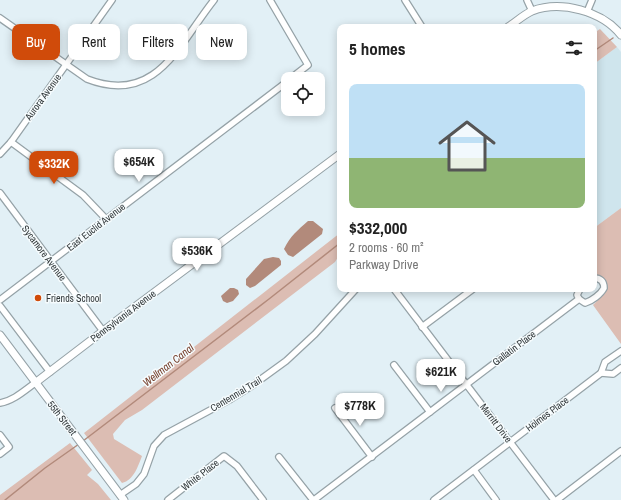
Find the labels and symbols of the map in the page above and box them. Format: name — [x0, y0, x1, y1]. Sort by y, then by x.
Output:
street label: Aurora Avenue — [21, 71, 64, 124]
pin: $654K — [111, 149, 167, 183]
pin: $332K — [26, 151, 82, 185]
street label: East Euclid Avenue — [64, 200, 128, 254]
street label: Sycamore Avenue — [19, 223, 69, 284]
pin: $536K — [169, 238, 225, 272]
street label: Pennsylvania Avenue — [88, 287, 159, 345]
place label: Friends School — [46, 292, 101, 305]
marker: Friends School — [33, 293, 43, 303]
street label: Gallatin Place — [490, 327, 539, 369]
water label: Wellman Canal — [140, 340, 197, 389]
pin: $621K — [413, 359, 469, 393]
street label: Centennial Trail — [208, 373, 264, 414]
pin: $778K — [332, 393, 388, 427]
street label: Holmes Place — [523, 393, 571, 434]
street label: 55th Street — [45, 398, 80, 438]
street label: Merritt Drive — [477, 401, 515, 445]
street label: White Place — [179, 456, 222, 494]

